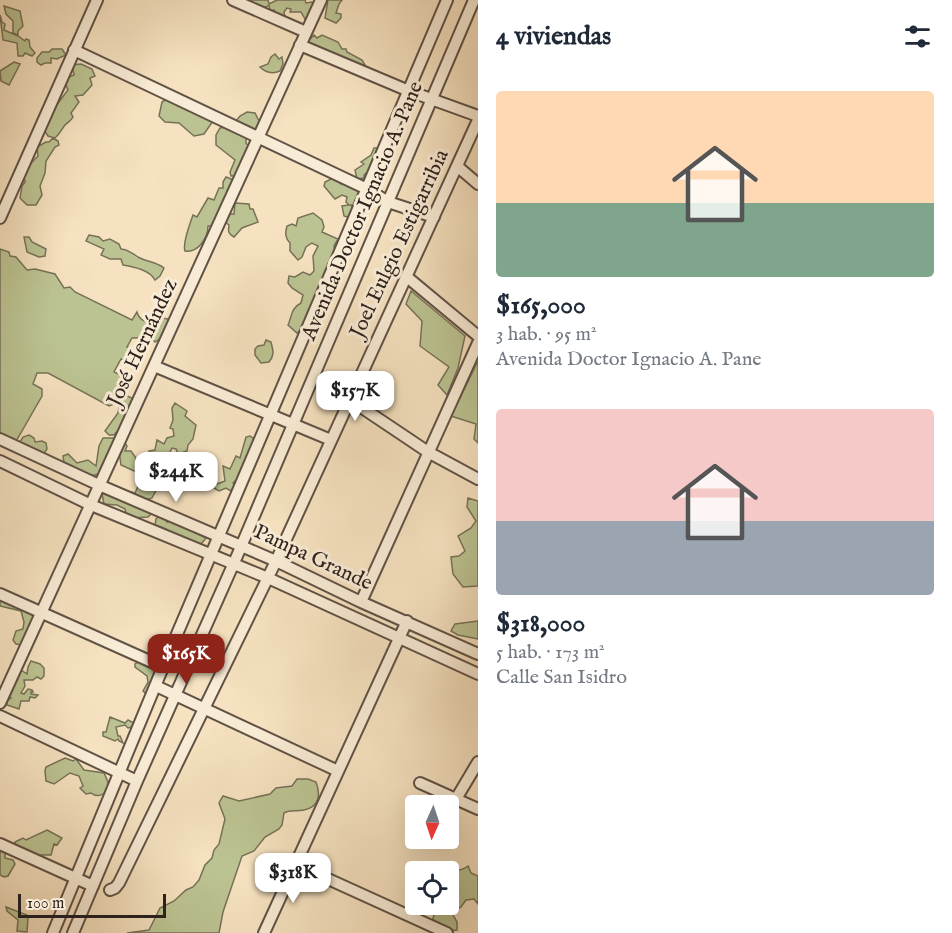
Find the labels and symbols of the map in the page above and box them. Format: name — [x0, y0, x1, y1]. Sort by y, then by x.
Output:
street label: Avenida Doctor Ignacio A. Pane — [296, 77, 430, 346]
street label: Joel Eulgio Estigarribia — [344, 144, 456, 345]
street label: José Hernández — [101, 274, 185, 413]
pin: $157K — [313, 371, 397, 422]
pin: $244K — [134, 452, 218, 503]
street label: Pampa Grande — [249, 519, 377, 597]
pin: $165K — [144, 634, 228, 685]
north arrow — [405, 795, 459, 849]
pin: $318K — [251, 853, 335, 904]
scale bar — [18, 891, 166, 918]

